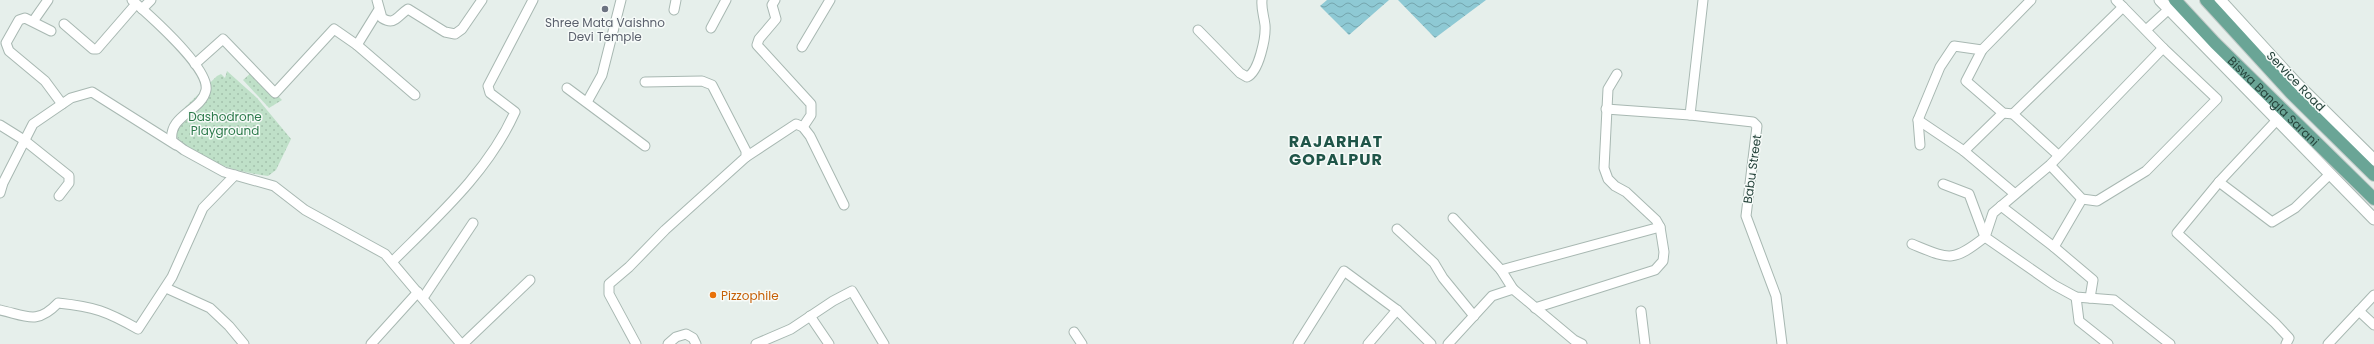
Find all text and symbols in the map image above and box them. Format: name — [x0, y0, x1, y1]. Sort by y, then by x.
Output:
marker: Shree Mata Vaishno Devi Temple — [600, 4, 610, 14]
place label: Shree Mata Vaishno Devi Temple — [545, 14, 665, 45]
street label: Service Road — [2263, 47, 2329, 115]
street label: Biswa Bangla Sarani — [2224, 52, 2323, 149]
park label: Dashodrone Playground — [188, 108, 262, 139]
district label: RAJARHAT GOPALPUR — [1289, 130, 1383, 171]
street label: Babu Street — [1739, 133, 1765, 205]
place label: Pizzophile — [721, 287, 779, 304]
marker: Pizzophile — [708, 290, 718, 300]

